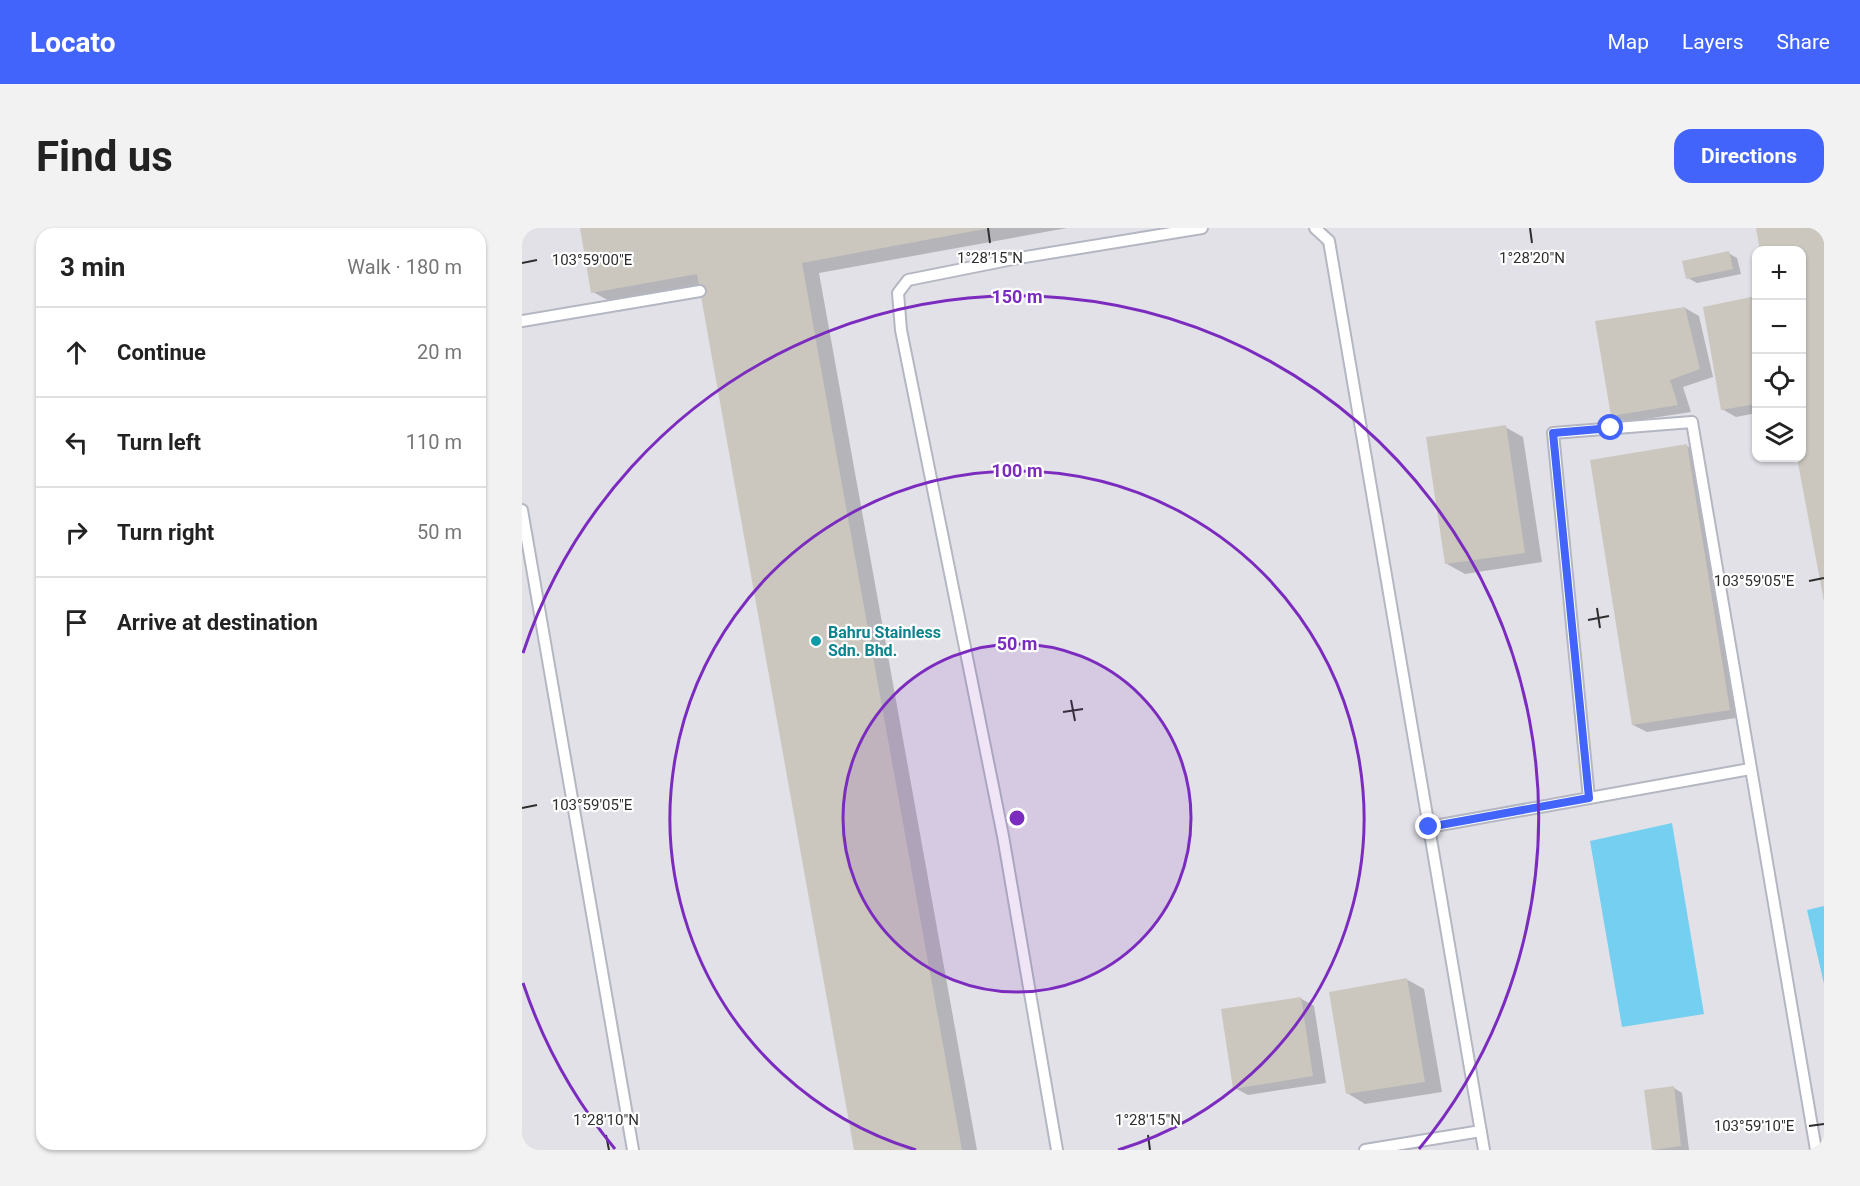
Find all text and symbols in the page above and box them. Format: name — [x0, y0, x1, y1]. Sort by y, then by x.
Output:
text: Locato — [30, 26, 115, 59]
text: Map — [1607, 30, 1649, 54]
text: Layers — [1682, 30, 1743, 54]
text: Share — [1776, 30, 1830, 54]
button: Directions — [1674, 129, 1824, 183]
text: Find us — [36, 132, 173, 181]
map controls — [1752, 246, 1806, 462]
button: + — [1752, 246, 1806, 300]
text: 1°28'15"N — [957, 249, 1023, 267]
text: 1°28'20"N — [1499, 249, 1565, 267]
text: 103°59'00"E — [552, 251, 633, 269]
text: 3 min — [60, 252, 125, 282]
text: Walk · 180 m — [347, 255, 462, 279]
text: 150 m — [991, 286, 1043, 307]
button: − — [1752, 300, 1806, 354]
icon: ahead — [60, 336, 93, 369]
text: Continue — [117, 340, 206, 365]
text: 20 m — [417, 340, 462, 364]
button: locate — [1752, 354, 1806, 408]
button: layers — [1752, 408, 1806, 462]
route start — [1597, 414, 1623, 440]
icon: left — [60, 426, 93, 459]
text: Turn left — [117, 430, 201, 455]
text: 110 m — [406, 430, 462, 454]
text: 100 m — [991, 460, 1043, 481]
icon: right — [60, 516, 93, 549]
text: Turn right — [117, 520, 214, 545]
text: 50 m — [417, 520, 462, 544]
text: 103°59'05"E — [1714, 572, 1795, 590]
icon: arrive — [60, 606, 93, 639]
text: Arrive at destination — [117, 610, 318, 635]
place label: Bahru Stainless Sdn. Bhd. — [828, 623, 941, 660]
text: 50 m — [997, 633, 1037, 654]
marker: Bahru Stainless Sdn. Bhd. — [809, 634, 823, 648]
text: 103°59'05"E — [552, 796, 633, 814]
centre of rings — [1007, 808, 1027, 828]
route end — [1415, 813, 1441, 839]
text: 1°28'10"N — [573, 1111, 639, 1129]
text: 1°28'15"N — [1115, 1111, 1181, 1129]
text: 103°59'10"E — [1714, 1117, 1795, 1135]

